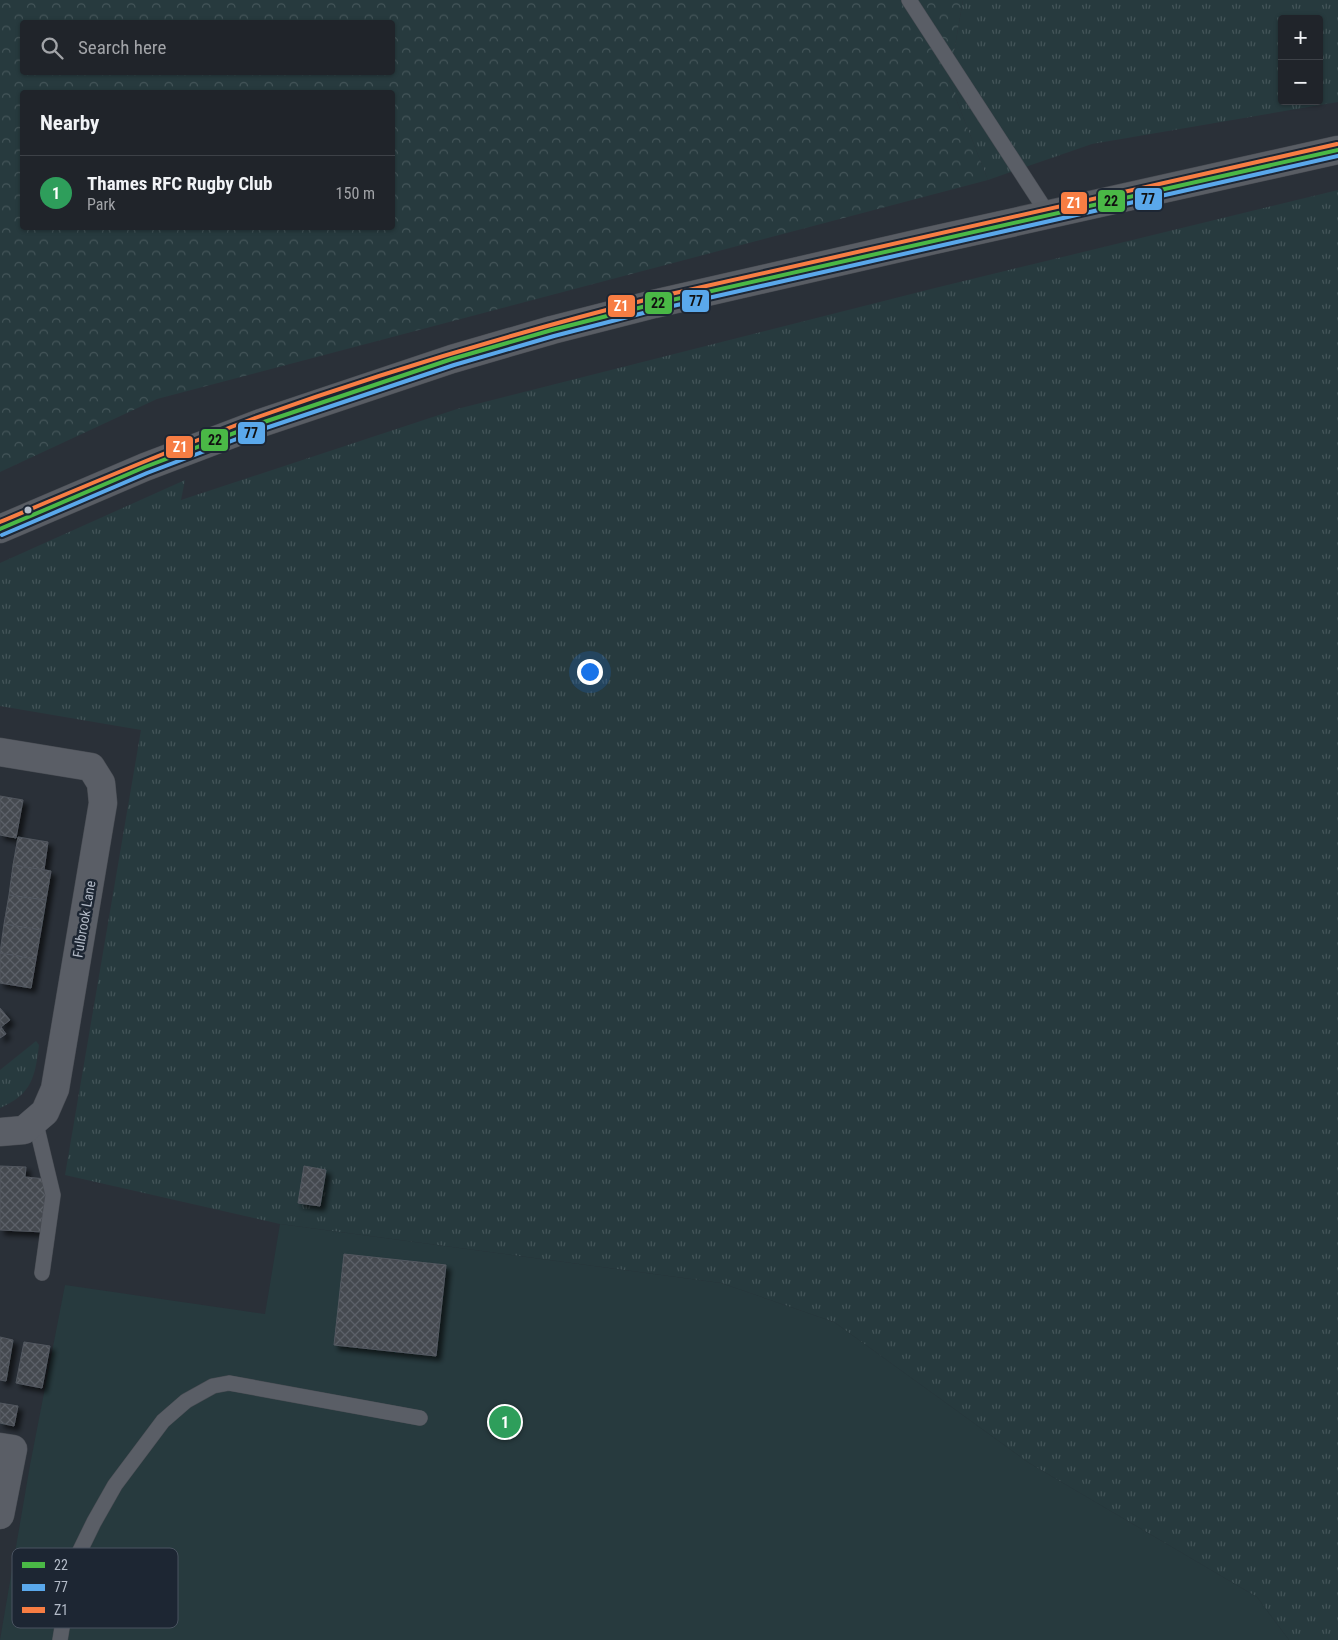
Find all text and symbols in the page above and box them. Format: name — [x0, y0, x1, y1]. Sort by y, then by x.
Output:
map controls — [1278, 15, 1323, 105]
button: + — [1278, 15, 1323, 60]
search box — [20, 20, 395, 75]
icon: search — [38, 34, 66, 62]
text: Search here — [78, 36, 166, 59]
button: − — [1278, 60, 1323, 105]
text: Nearby — [40, 111, 99, 135]
text: Thames RFC Rugby Club — [87, 172, 273, 195]
text: 1 — [52, 184, 60, 203]
text: 150 m — [336, 184, 375, 203]
line badge: 77 — [1134, 187, 1163, 211]
line badge: 22 — [1097, 189, 1126, 213]
line badge: Z1 — [1060, 191, 1088, 215]
text: 77 — [1141, 191, 1155, 207]
text: 22 — [1104, 193, 1118, 209]
text: Park — [87, 195, 116, 214]
text: Z1 — [1067, 195, 1081, 211]
line badge: 77 — [681, 289, 710, 313]
line badge: 22 — [644, 291, 673, 315]
text: 77 — [689, 293, 703, 309]
line badge: Z1 — [607, 294, 636, 318]
text: 22 — [651, 295, 665, 311]
text: Z1 — [614, 298, 628, 314]
line badge: 77 — [237, 421, 266, 445]
text: 77 — [244, 425, 258, 441]
line badge: 22 — [200, 428, 229, 452]
text: 22 — [208, 432, 222, 448]
line badge: Z1 — [165, 435, 194, 459]
text: Z1 — [173, 439, 187, 455]
unlabelled marker — [23, 505, 33, 515]
your location — [577, 659, 603, 685]
street label: Fulbrook Lane — [69, 879, 99, 959]
pin: 1 — [489, 1403, 521, 1441]
legend — [12, 1548, 178, 1628]
text: 22 — [54, 1557, 68, 1573]
text: 77 — [54, 1579, 68, 1595]
text: Z1 — [54, 1602, 68, 1618]

